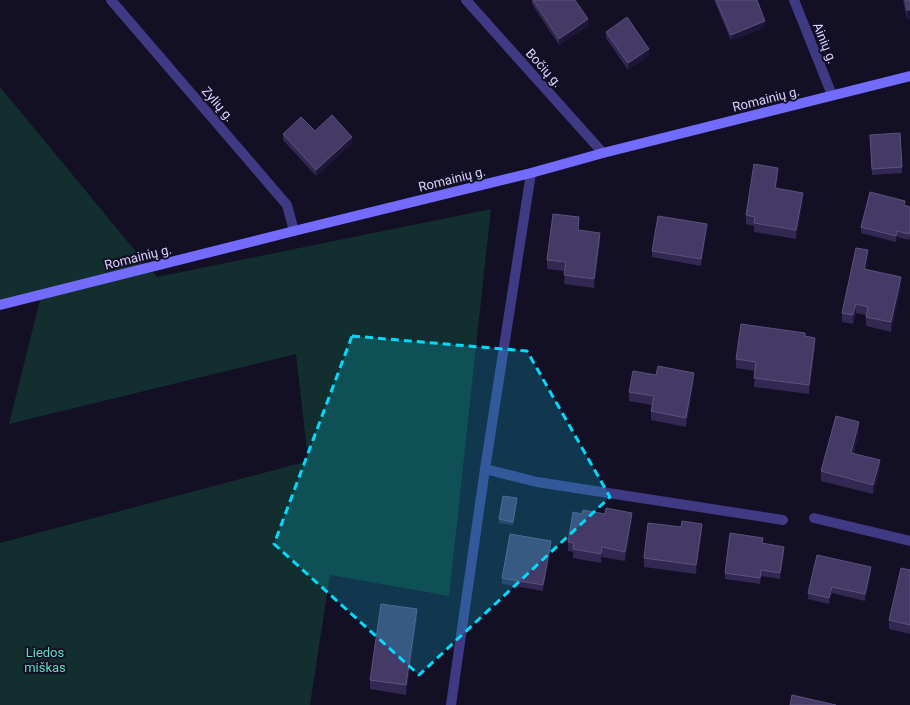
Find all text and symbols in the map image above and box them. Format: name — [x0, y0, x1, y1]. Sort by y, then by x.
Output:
street label: Ainių g. — [810, 20, 840, 66]
street label: Bočių g. — [523, 46, 565, 90]
street label: Romainių g. — [731, 83, 801, 115]
street label: Zylių g. — [199, 84, 237, 124]
street label: Romainių g. — [417, 163, 487, 195]
street label: Romainių g. — [103, 241, 173, 273]
park label: Liedos miškas — [24, 645, 66, 675]

